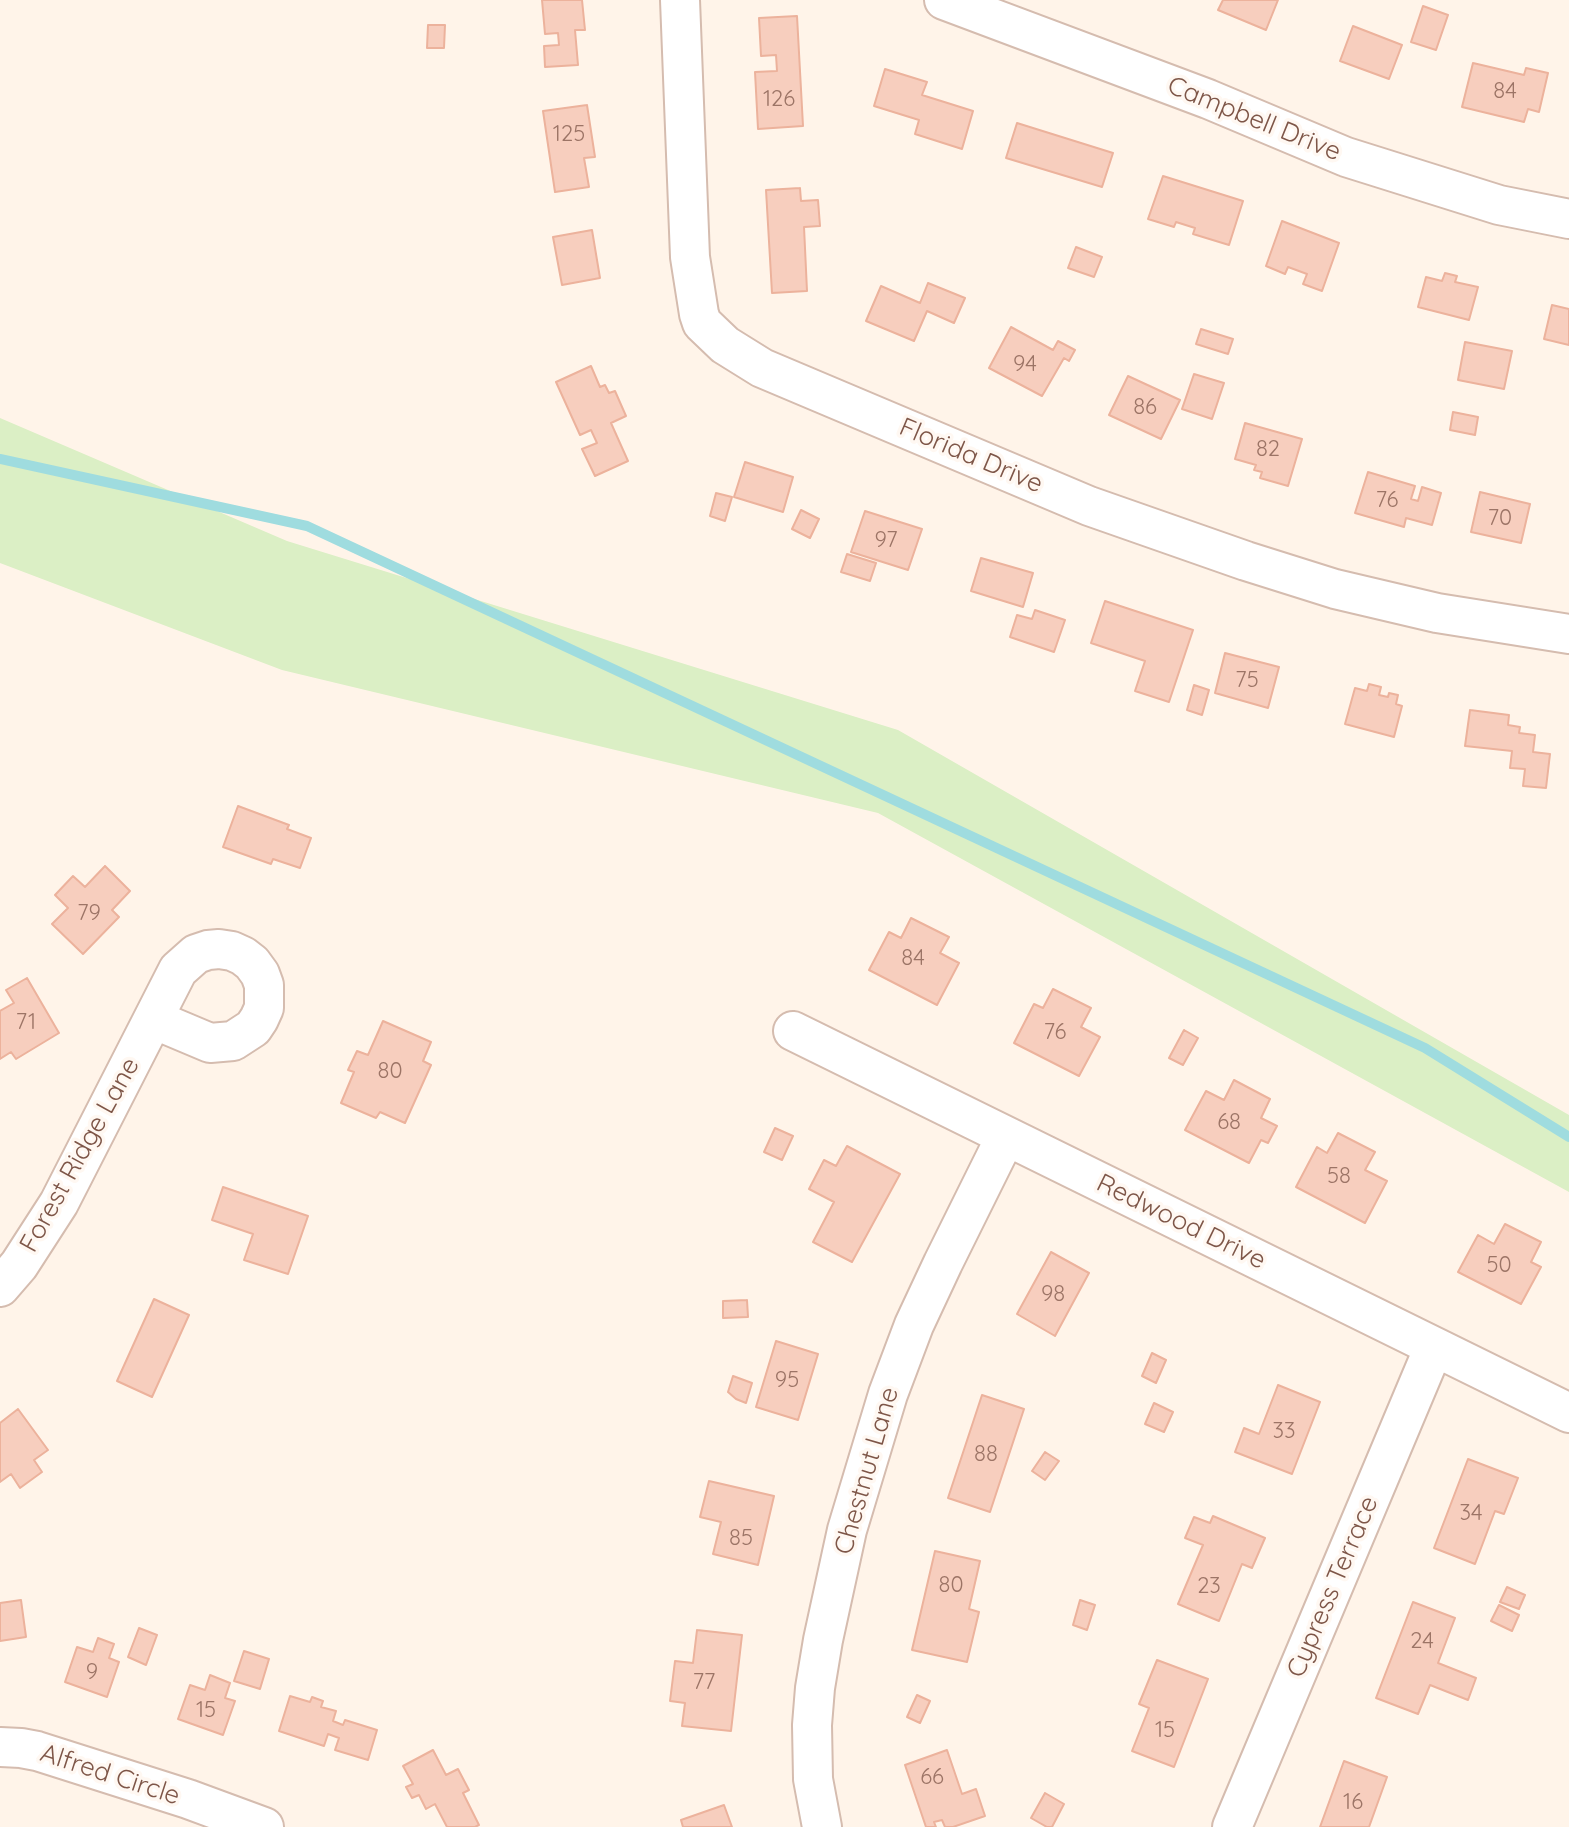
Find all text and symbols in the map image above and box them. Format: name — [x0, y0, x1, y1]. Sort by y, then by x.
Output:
street label: Campbell Drive — [1163, 70, 1345, 168]
house number: 84 — [1493, 78, 1517, 104]
house number: 126 — [763, 86, 795, 112]
house number: 125 — [553, 121, 585, 147]
house number: 94 — [1013, 351, 1037, 377]
house number: 86 — [1133, 394, 1157, 420]
street label: Florida Drive — [895, 412, 1047, 500]
house number: 82 — [1256, 436, 1280, 462]
house number: 76 — [1376, 487, 1398, 513]
house number: 70 — [1488, 505, 1512, 531]
house number: 97 — [875, 527, 897, 553]
house number: 75 — [1235, 667, 1259, 693]
house number: 79 — [77, 900, 101, 926]
house number: 84 — [901, 945, 925, 971]
house number: 71 — [16, 1009, 36, 1035]
house number: 76 — [1044, 1019, 1066, 1045]
street label: Forest Ridge Lane — [14, 1052, 146, 1258]
house number: 80 — [378, 1058, 402, 1084]
house number: 68 — [1217, 1109, 1241, 1135]
house number: 58 — [1327, 1163, 1351, 1189]
street label: Redwood Drive — [1091, 1168, 1271, 1276]
house number: 50 — [1486, 1252, 1512, 1278]
house number: 98 — [1041, 1281, 1065, 1307]
house number: 95 — [775, 1367, 799, 1393]
street label: Chestnut Lane — [828, 1384, 906, 1558]
house number: 33 — [1272, 1418, 1296, 1444]
house number: 88 — [974, 1441, 998, 1467]
street label: Cypress Terrace — [1281, 1492, 1385, 1682]
house number: 34 — [1459, 1500, 1483, 1526]
house number: 85 — [729, 1525, 753, 1551]
house number: 80 — [939, 1572, 963, 1598]
house number: 23 — [1197, 1573, 1221, 1599]
house number: 24 — [1410, 1628, 1434, 1654]
house number: 9 — [86, 1659, 98, 1685]
house number: 77 — [693, 1669, 715, 1695]
house number: 15 — [196, 1697, 216, 1723]
house number: 15 — [1155, 1717, 1175, 1743]
street label: Alfred Circle — [36, 1738, 184, 1812]
house number: 66 — [920, 1764, 944, 1790]
house number: 16 — [1343, 1789, 1363, 1815]

